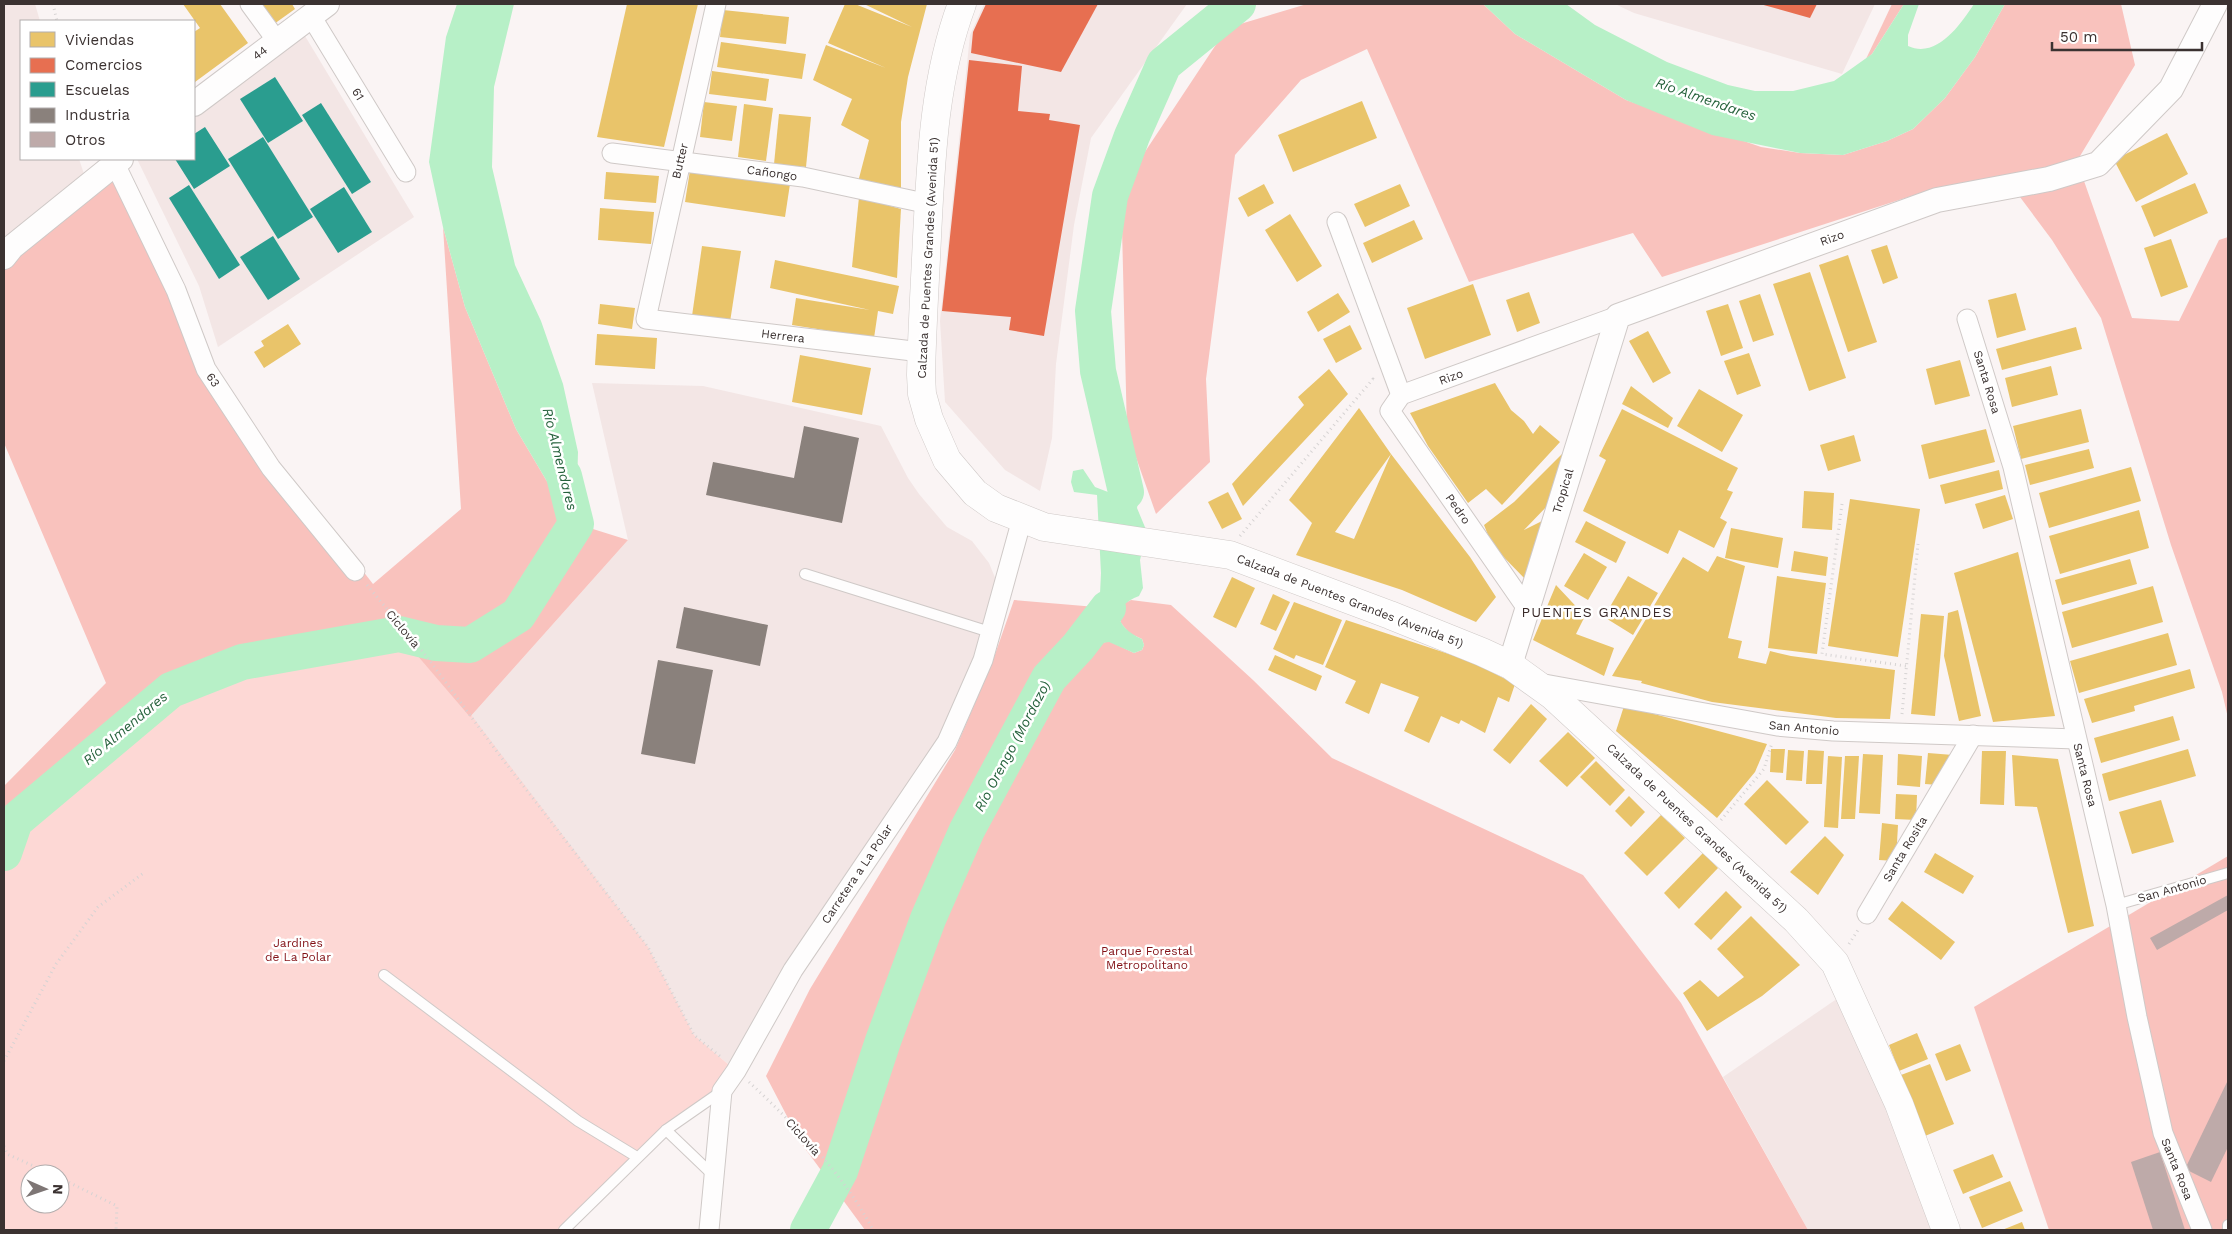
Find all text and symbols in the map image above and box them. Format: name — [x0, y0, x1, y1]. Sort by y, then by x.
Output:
legend — [20, 20, 195, 160]
scale bar — [2052, 20, 2202, 52]
text: 50 m — [2060, 28, 2097, 46]
text: Viviendas — [65, 31, 134, 49]
street label: 44 — [250, 43, 270, 63]
text: Comercios — [65, 56, 143, 74]
water label: Río Almendares — [1654, 74, 1758, 124]
text: Escuelas — [65, 81, 130, 99]
street label: 61 — [349, 85, 367, 103]
text: Industria — [65, 106, 131, 124]
text: Otros — [65, 131, 105, 149]
street label: Calzada de Puentes Grandes (Avenida 51) — [915, 137, 941, 379]
street label: Butter — [669, 142, 691, 180]
street label: Cañongo — [746, 163, 798, 183]
street label: Rizo — [1818, 227, 1846, 249]
street label: Herrera — [760, 326, 806, 346]
street label: Santa Rosa — [1971, 349, 2003, 416]
street label: Rizo — [1437, 366, 1465, 388]
street label: 63 — [203, 370, 223, 390]
water label: Río Almendares — [540, 406, 580, 512]
street label: Tropical — [1550, 467, 1577, 515]
street label: Pedro — [1443, 491, 1473, 527]
street label: Calzada de Puentes Grandes (Avenida 51) — [1235, 551, 1465, 651]
district label: PUENTES GRANDES — [1522, 604, 1672, 620]
street label: Ciclovía — [383, 607, 423, 651]
water label: Río Orengo (Mordazo) — [971, 678, 1053, 814]
water label: Río Almendares — [80, 688, 170, 768]
street label: San Antonio — [1768, 718, 1840, 738]
street label: Calzada de Puentes Grandes (Avenida 51) — [1604, 740, 1790, 916]
street label: Santa Rosa — [2070, 742, 2100, 809]
street label: Santa Rosita — [1880, 814, 1930, 884]
street label: Carretera a La Polar — [819, 822, 896, 926]
street label: San Antonio — [2136, 873, 2208, 905]
park label: Jardines de La Polar — [265, 936, 331, 964]
park label: Parque Forestal Metropolitano — [1101, 944, 1193, 972]
street label: Ciclovía — [783, 1116, 823, 1159]
street label: Santa Rosa — [2158, 1136, 2196, 1202]
north arrow — [20, 1164, 70, 1214]
text: N — [50, 1184, 66, 1195]

